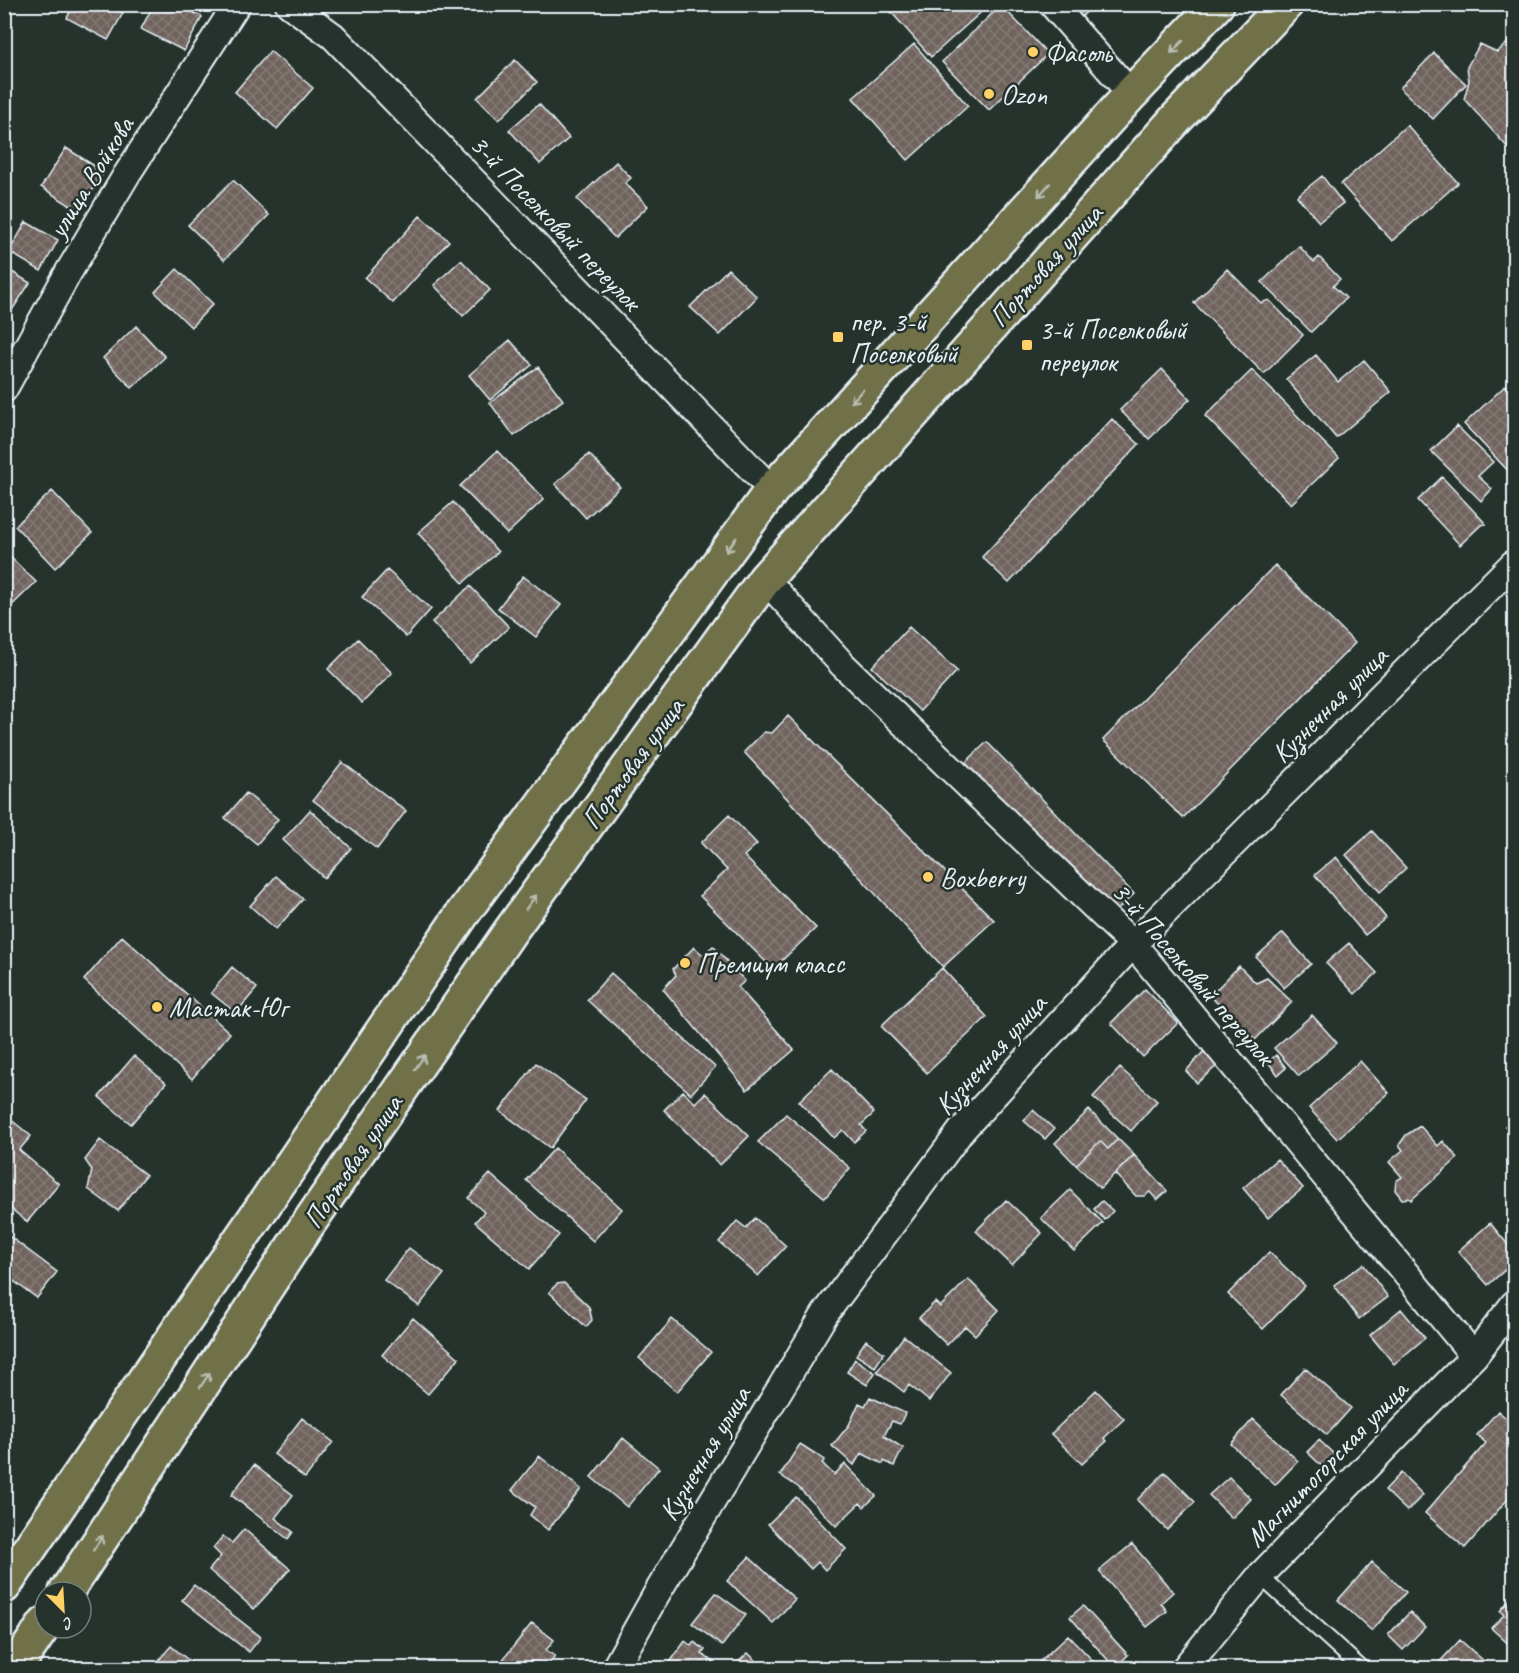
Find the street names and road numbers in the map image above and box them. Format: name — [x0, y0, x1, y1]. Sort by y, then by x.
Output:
street label: улица Войкова — [38, 109, 142, 246]
street label: 3-й Поселковый переулок — [462, 127, 651, 320]
street label: Портовая улица — [981, 195, 1111, 334]
street label: Кузнечная улица — [1264, 637, 1397, 771]
street label: Портовая улица — [573, 689, 693, 836]
street label: 3-й Поселковый переулок — [1104, 874, 1285, 1074]
street label: Кузнечная улица — [927, 985, 1056, 1123]
street label: Портовая улица — [295, 1086, 411, 1235]
street label: Магнитогорская улица — [1238, 1371, 1417, 1554]
street label: Кузнечная улица — [651, 1378, 760, 1527]

